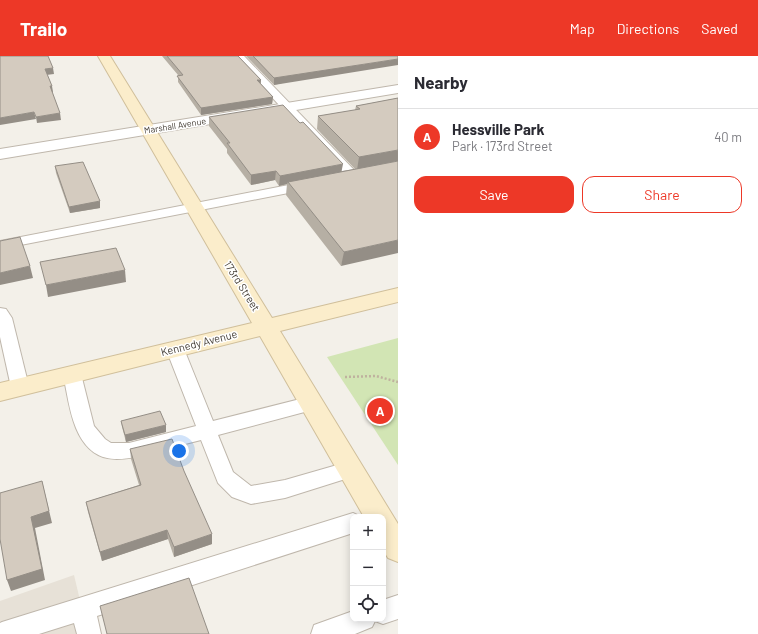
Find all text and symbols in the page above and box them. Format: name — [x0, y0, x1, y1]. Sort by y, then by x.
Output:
text: Trailo — [20, 17, 67, 40]
text: Map — [570, 20, 595, 37]
text: Directions — [617, 20, 679, 37]
text: Saved — [701, 20, 738, 37]
text: Nearby — [414, 72, 468, 92]
street label: Marshall Avenue — [143, 115, 207, 136]
text: Hessville Park — [452, 120, 545, 138]
text: A — [423, 129, 431, 145]
text: 40 m — [714, 129, 742, 145]
text: Park · 173rd Street — [452, 138, 553, 154]
button: Save — [414, 176, 574, 213]
button: Share — [582, 176, 742, 213]
street label: 173rd Street — [222, 258, 263, 313]
street label: Kennedy Avenue — [159, 327, 239, 358]
pin: A — [367, 396, 393, 426]
your location — [169, 441, 189, 461]
map controls — [350, 514, 386, 622]
button: + — [350, 514, 386, 550]
button: − — [350, 550, 386, 586]
button: locate — [350, 586, 386, 622]

